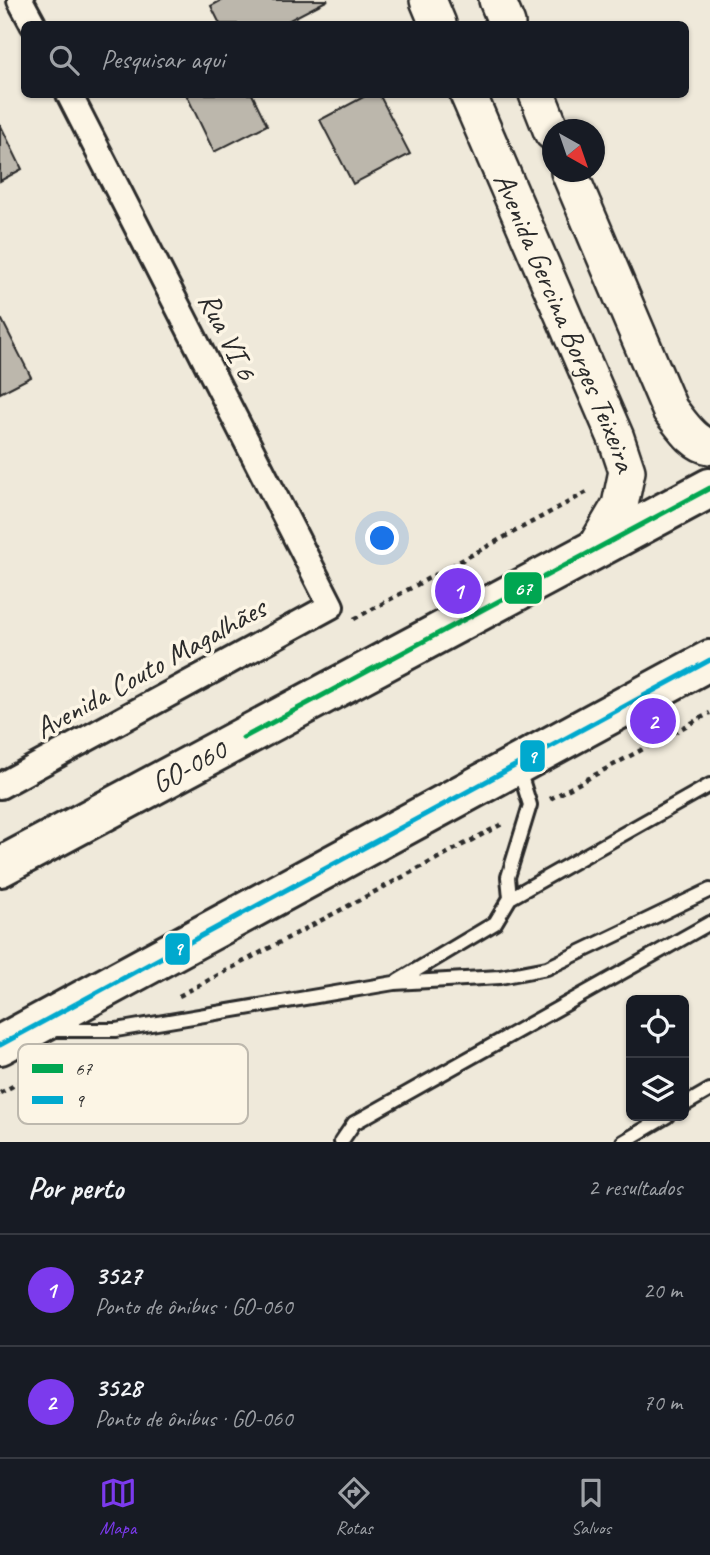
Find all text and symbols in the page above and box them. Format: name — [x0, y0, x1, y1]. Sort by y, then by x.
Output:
search box — [21, 21, 689, 98]
icon: search — [45, 41, 83, 79]
text: Pesquisar aqui — [101, 43, 225, 76]
north arrow — [542, 119, 605, 182]
street label: Avenida Gercina Borges Teixeira — [485, 167, 645, 478]
street label: Rua VI 6 — [190, 286, 267, 387]
your location — [365, 521, 399, 555]
pin: 1 — [435, 565, 481, 617]
line badge: 67 — [503, 571, 543, 605]
text: 67 — [514, 577, 534, 601]
street label: Avenida Couto Magalhães — [28, 587, 275, 747]
pin: 2 — [630, 695, 676, 747]
street label: GO-060 — [145, 729, 235, 802]
line badge: 9 — [519, 739, 546, 773]
text: 9 — [528, 745, 539, 769]
line badge: 9 — [164, 932, 191, 966]
text: 9 — [174, 937, 185, 961]
map controls — [626, 995, 689, 1121]
button: locate — [626, 995, 689, 1058]
legend — [18, 1044, 248, 1124]
text: 67 — [75, 1057, 94, 1081]
button: layers — [626, 1058, 689, 1121]
text: 9 — [75, 1089, 85, 1113]
text: Por perto — [28, 1169, 123, 1207]
text: 2 resultados — [588, 1173, 682, 1202]
text: 3527 — [95, 1259, 141, 1292]
text: 1 — [46, 1276, 56, 1305]
text: 20 m — [643, 1276, 682, 1305]
text: Ponto de ônibus · GO-060 — [95, 1292, 293, 1321]
text: 3528 — [95, 1371, 141, 1404]
text: 2 — [46, 1388, 56, 1417]
text: 70 m — [643, 1388, 682, 1417]
text: Ponto de ônibus · GO-060 — [95, 1404, 293, 1433]
tab: Mapa — [99, 1474, 137, 1540]
tab: Rotas — [335, 1474, 373, 1540]
tab: Salvos — [571, 1474, 611, 1540]

